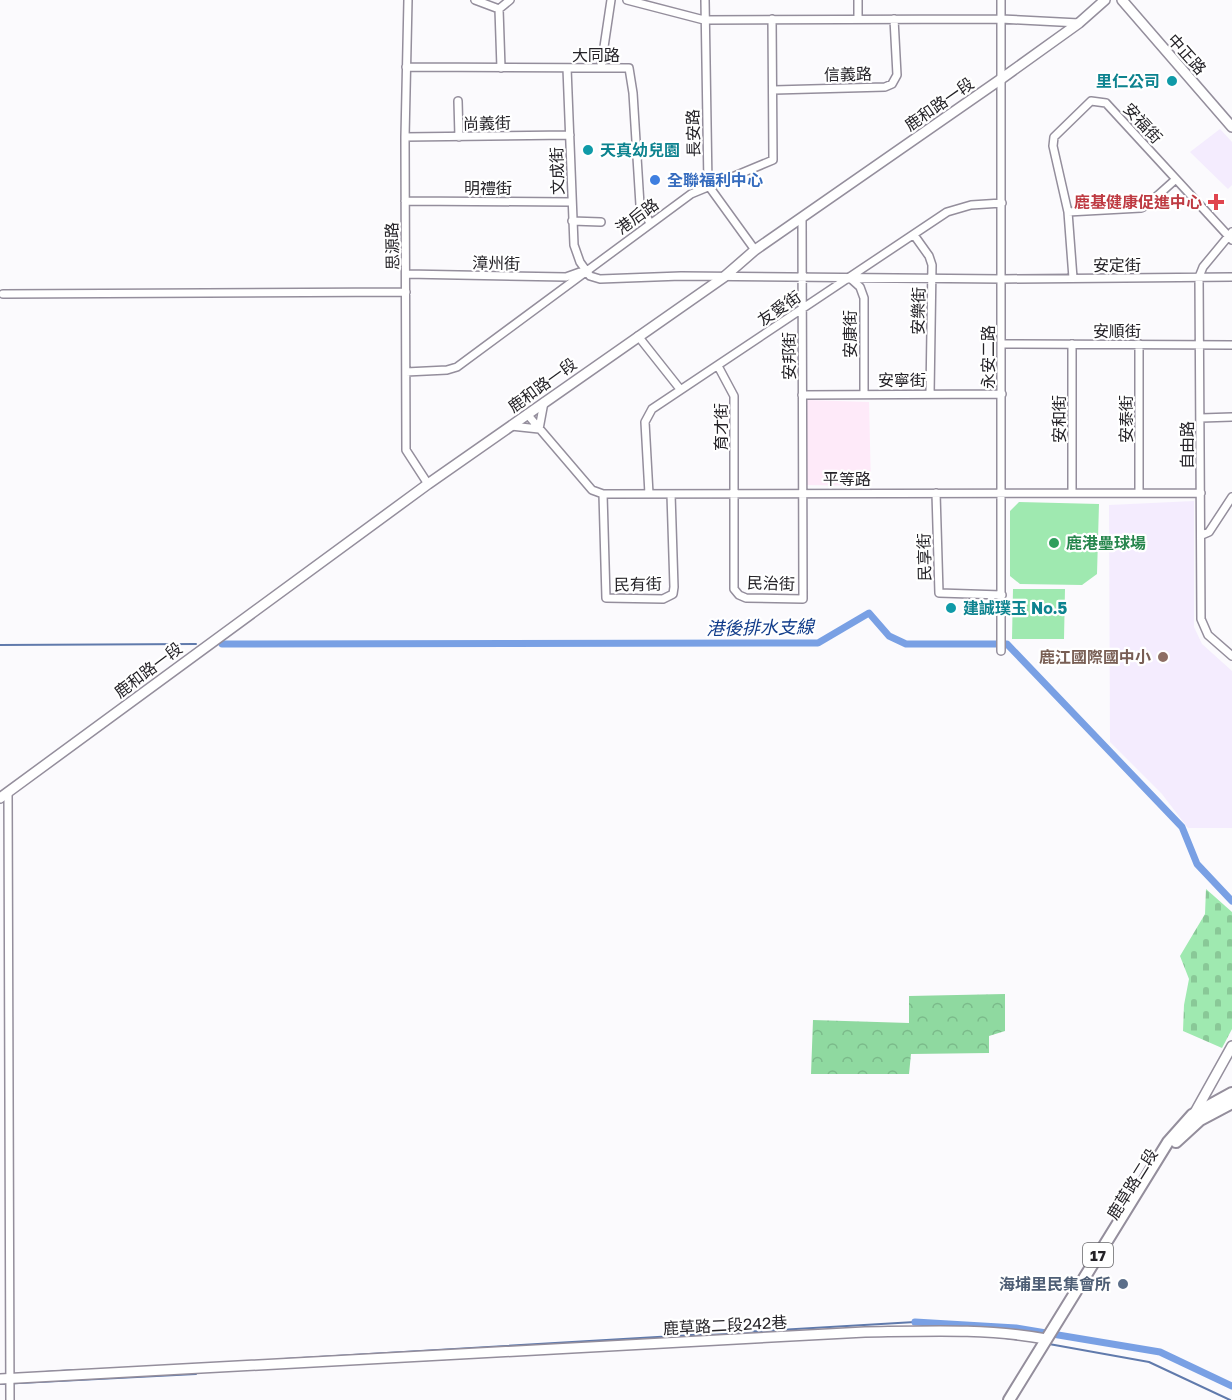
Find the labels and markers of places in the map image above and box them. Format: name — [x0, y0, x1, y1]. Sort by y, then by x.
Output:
place label: 里仁公司 — [1096, 71, 1160, 91]
marker: 里仁公司 — [1165, 74, 1179, 88]
place label: 天真幼兒園 — [600, 140, 680, 160]
marker: 天真幼兒園 — [581, 143, 595, 157]
place label: 全聯福利中心 — [667, 170, 763, 190]
marker: 全聯福利中心 — [648, 173, 662, 187]
place label: 鹿基健康促進中心 — [1074, 192, 1202, 212]
marker: 鹿基健康促進中心 — [1207, 193, 1225, 211]
place label: 鹿港壘球場 — [1066, 533, 1146, 553]
marker: 鹿港壘球場 — [1047, 536, 1061, 550]
place label: 建誠璞玉 No.5 — [963, 598, 1068, 618]
marker: 建誠璞玉 No.5 — [944, 601, 958, 615]
place label: 鹿江國際國中小 — [1039, 647, 1151, 667]
marker: 鹿江國際國中小 — [1156, 650, 1170, 664]
place label: 海埔里民集會所 — [999, 1274, 1111, 1294]
marker: 海埔里民集會所 — [1116, 1277, 1130, 1291]

